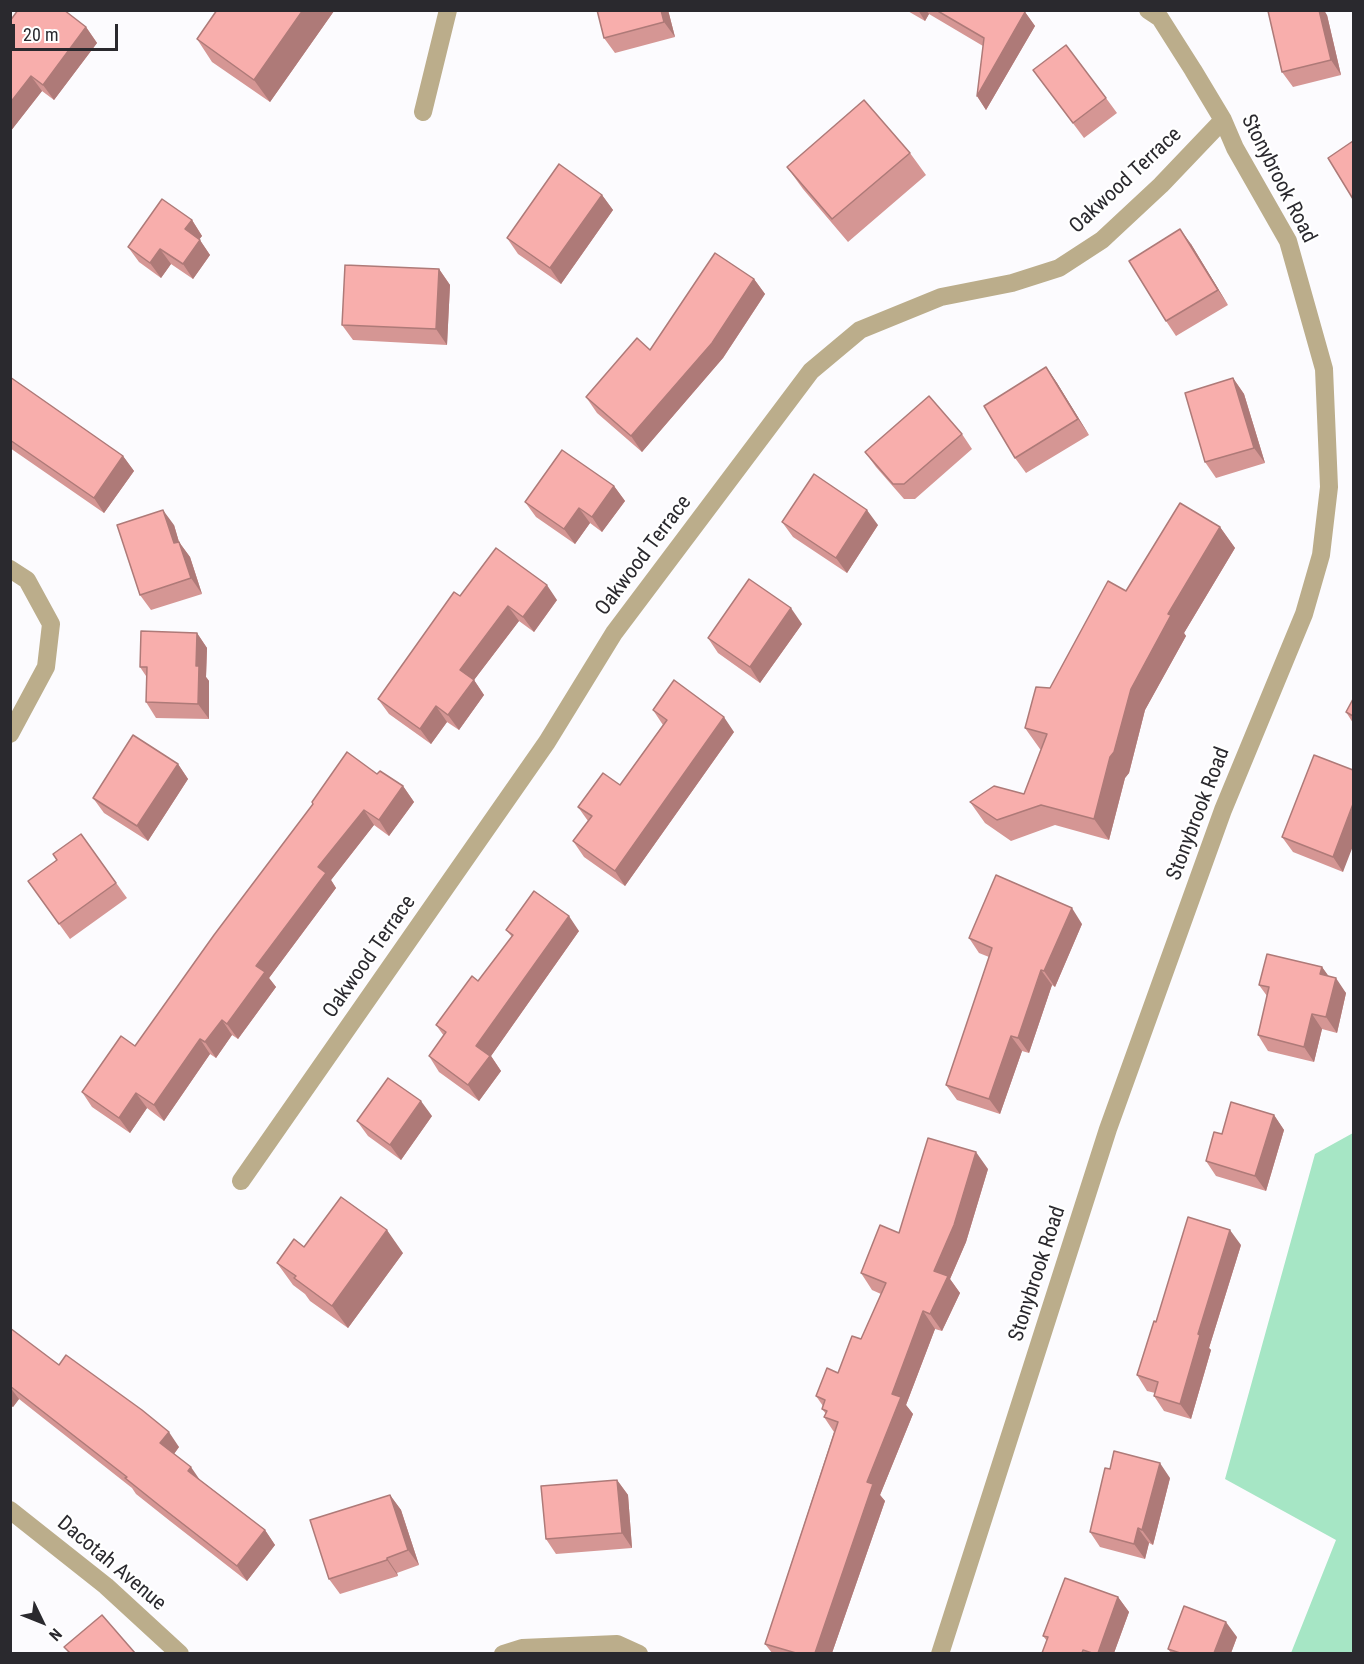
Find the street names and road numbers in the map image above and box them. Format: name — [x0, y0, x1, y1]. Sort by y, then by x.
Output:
street label: Stonybrook Road — [1235, 111, 1321, 247]
street label: Oakwood Terrace — [1065, 123, 1187, 239]
street label: Oakwood Terrace — [591, 491, 697, 621]
street label: Stonybrook Road — [1162, 744, 1236, 884]
street label: Oakwood Terrace — [318, 891, 422, 1023]
street label: Stonybrook Road — [1004, 1203, 1072, 1345]
street label: Dacotah Avenue — [52, 1511, 170, 1617]

